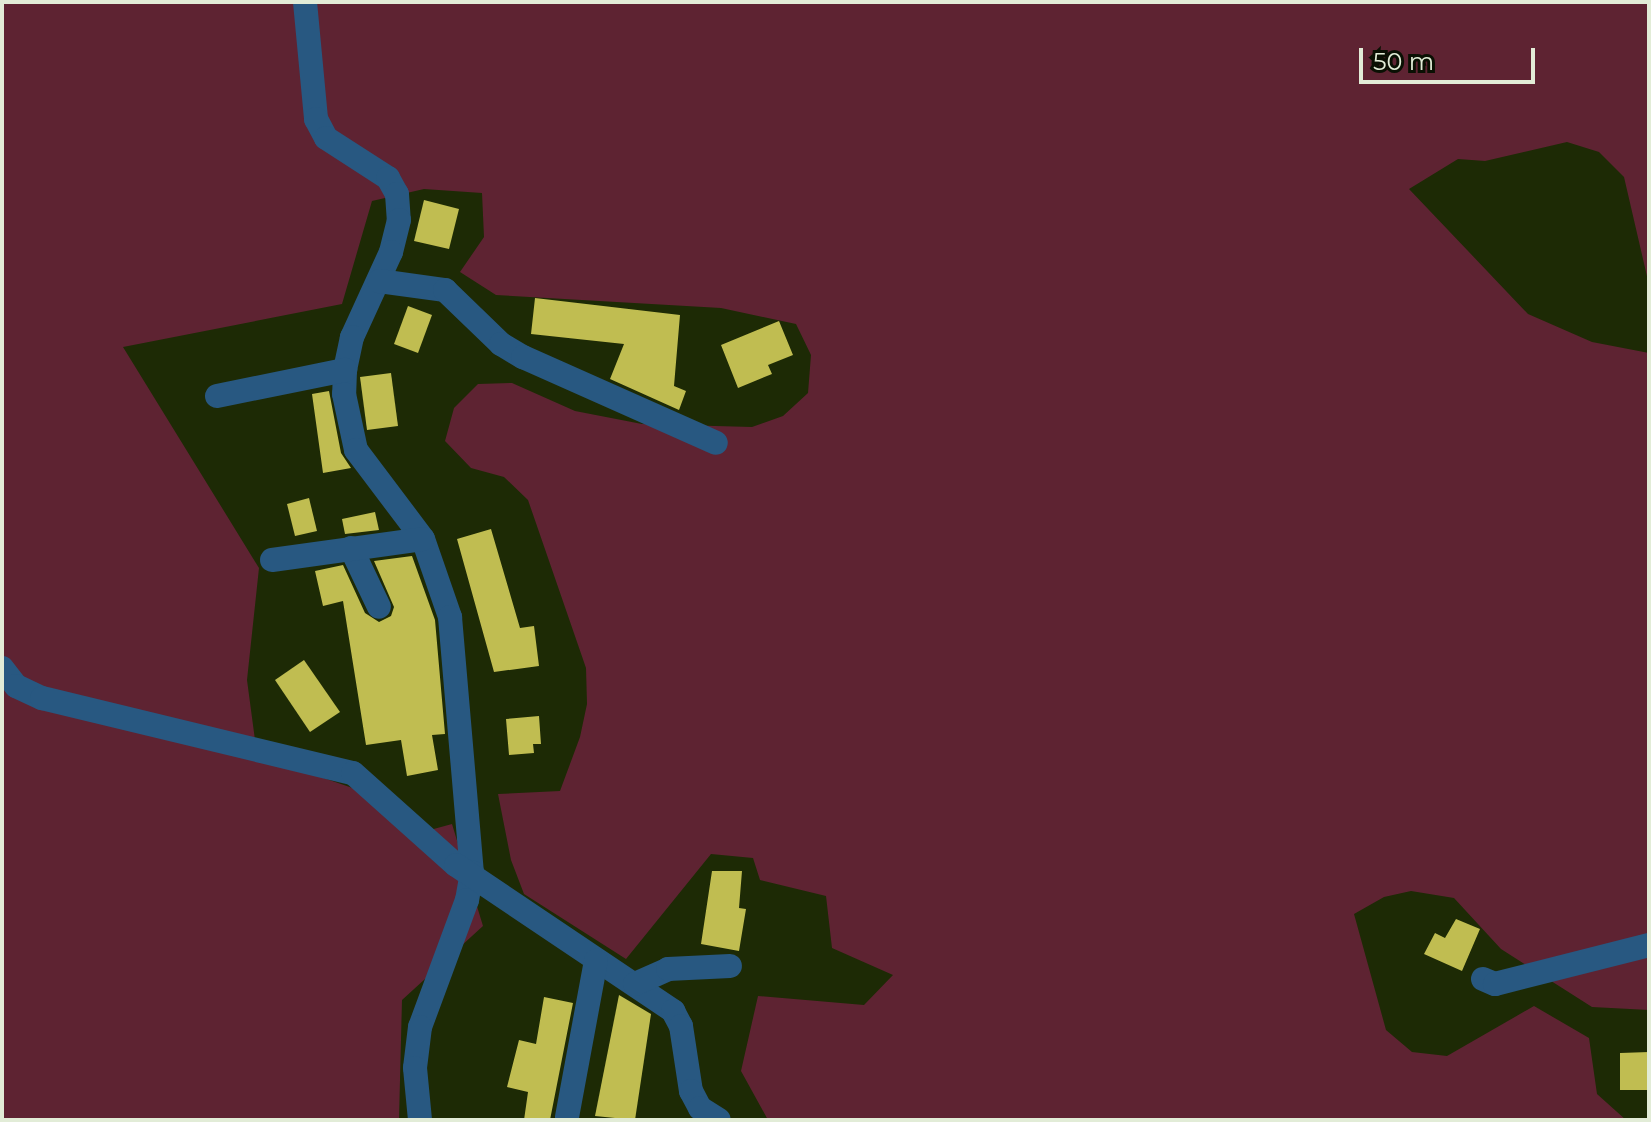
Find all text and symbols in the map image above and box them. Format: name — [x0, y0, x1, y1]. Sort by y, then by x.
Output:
scale bar — [1363, 32, 1539, 82]
text: 50 m — [1373, 47, 1434, 76]

